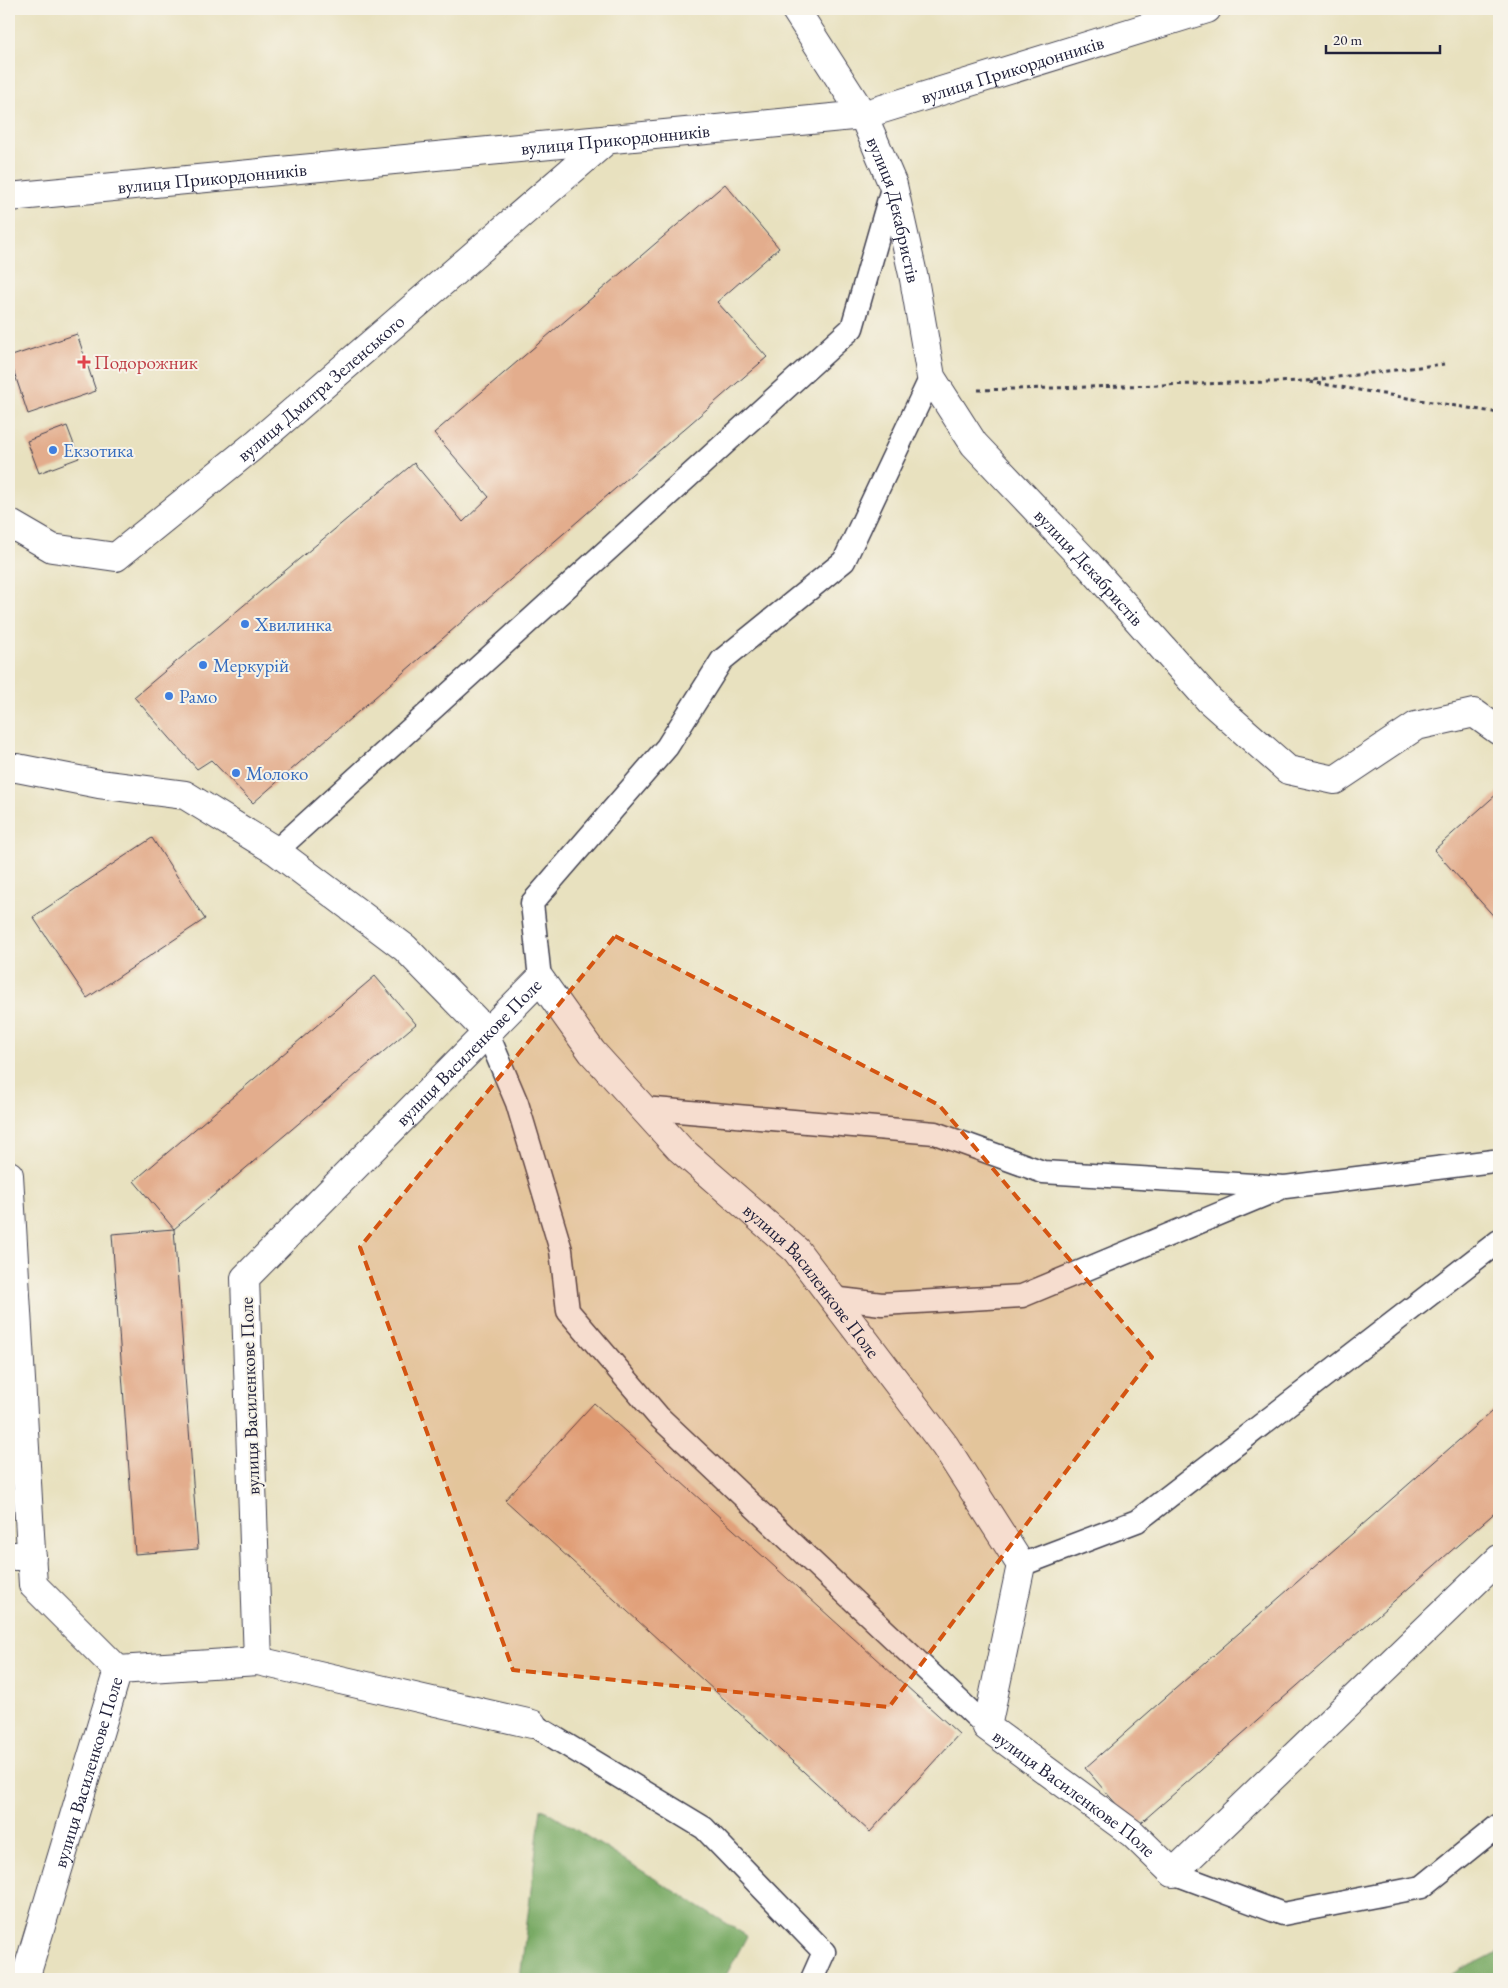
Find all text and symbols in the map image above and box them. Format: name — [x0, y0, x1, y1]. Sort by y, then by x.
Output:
scale bar — [1326, 22, 1439, 54]
street label: вулиця Прикордонників — [918, 30, 1107, 109]
text: 20 m — [1333, 30, 1362, 49]
street label: вулиця Прикордонників — [520, 118, 711, 161]
street label: вулиця Декабристів — [861, 133, 926, 285]
street label: вулиця Прикордонників — [116, 156, 308, 200]
street label: вулиця Дмитра Зеленського — [232, 309, 410, 467]
place label: Подорожник — [94, 350, 198, 375]
marker: Подорожник — [78, 356, 90, 368]
place label: Екзотика — [63, 438, 134, 463]
marker: Екзотика — [47, 444, 59, 456]
street label: вулиця Декабристів — [1029, 503, 1149, 631]
place label: Хвилинка — [254, 612, 332, 637]
marker: Хвилинка — [239, 618, 251, 630]
place label: Меркурій — [213, 653, 289, 678]
marker: Меркурій — [197, 659, 209, 671]
place label: Рамо — [179, 684, 217, 709]
marker: Рамо — [163, 690, 175, 702]
place label: Молоко — [246, 761, 308, 786]
marker: Молоко — [230, 767, 242, 779]
street label: вулиця Василенкове Поле — [390, 973, 547, 1131]
street label: вулиця Василенкове Поле — [738, 1198, 886, 1363]
street label: вулиця Василенкове Поле — [234, 1297, 265, 1495]
street label: вулиця Василенкове Поле — [47, 1674, 128, 1871]
street label: вулиця Василенкове Поле — [988, 1723, 1161, 1863]

